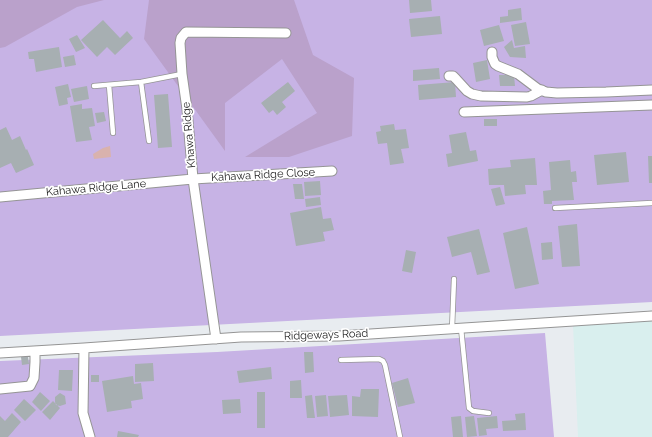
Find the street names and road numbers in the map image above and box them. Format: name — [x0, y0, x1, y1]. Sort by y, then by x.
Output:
street label: Khawa Ridge — [180, 101, 198, 169]
street label: Kahawa Ridge Close — [211, 166, 315, 184]
street label: Kahawa Ridge Lane — [45, 177, 147, 199]
street label: Ridgeways Road — [284, 327, 368, 343]

